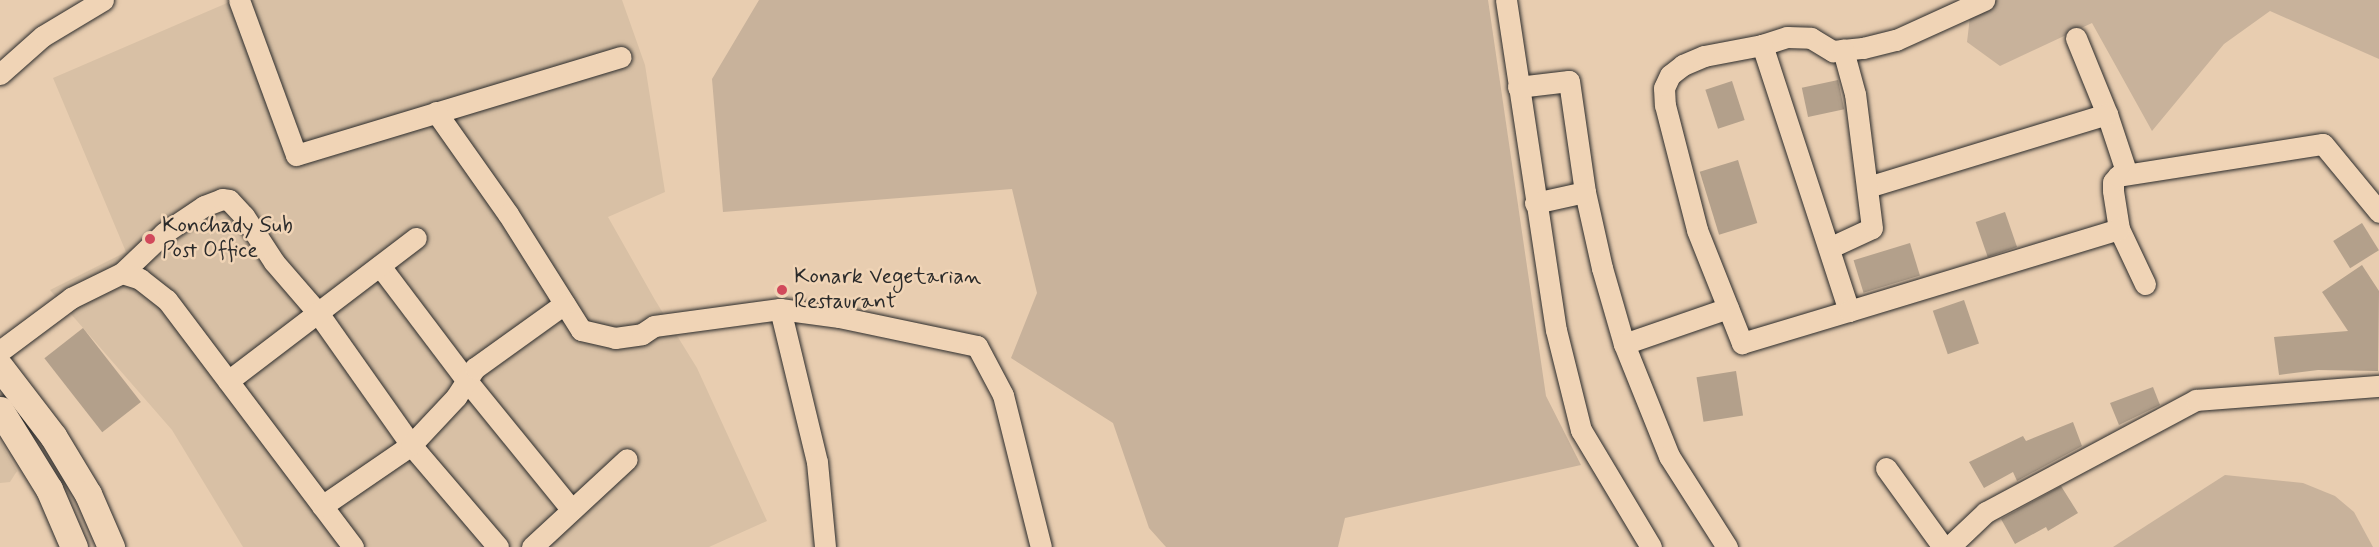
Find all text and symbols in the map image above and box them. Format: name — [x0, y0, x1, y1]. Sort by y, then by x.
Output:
place label: Konchady Sub Post Office — [162, 213, 295, 264]
marker: Konchady Sub Post Office — [143, 232, 157, 246]
place label: Konark Vegetarian Restaurant — [794, 264, 972, 316]
marker: Konark Vegetarian Restaurant — [775, 283, 789, 297]

